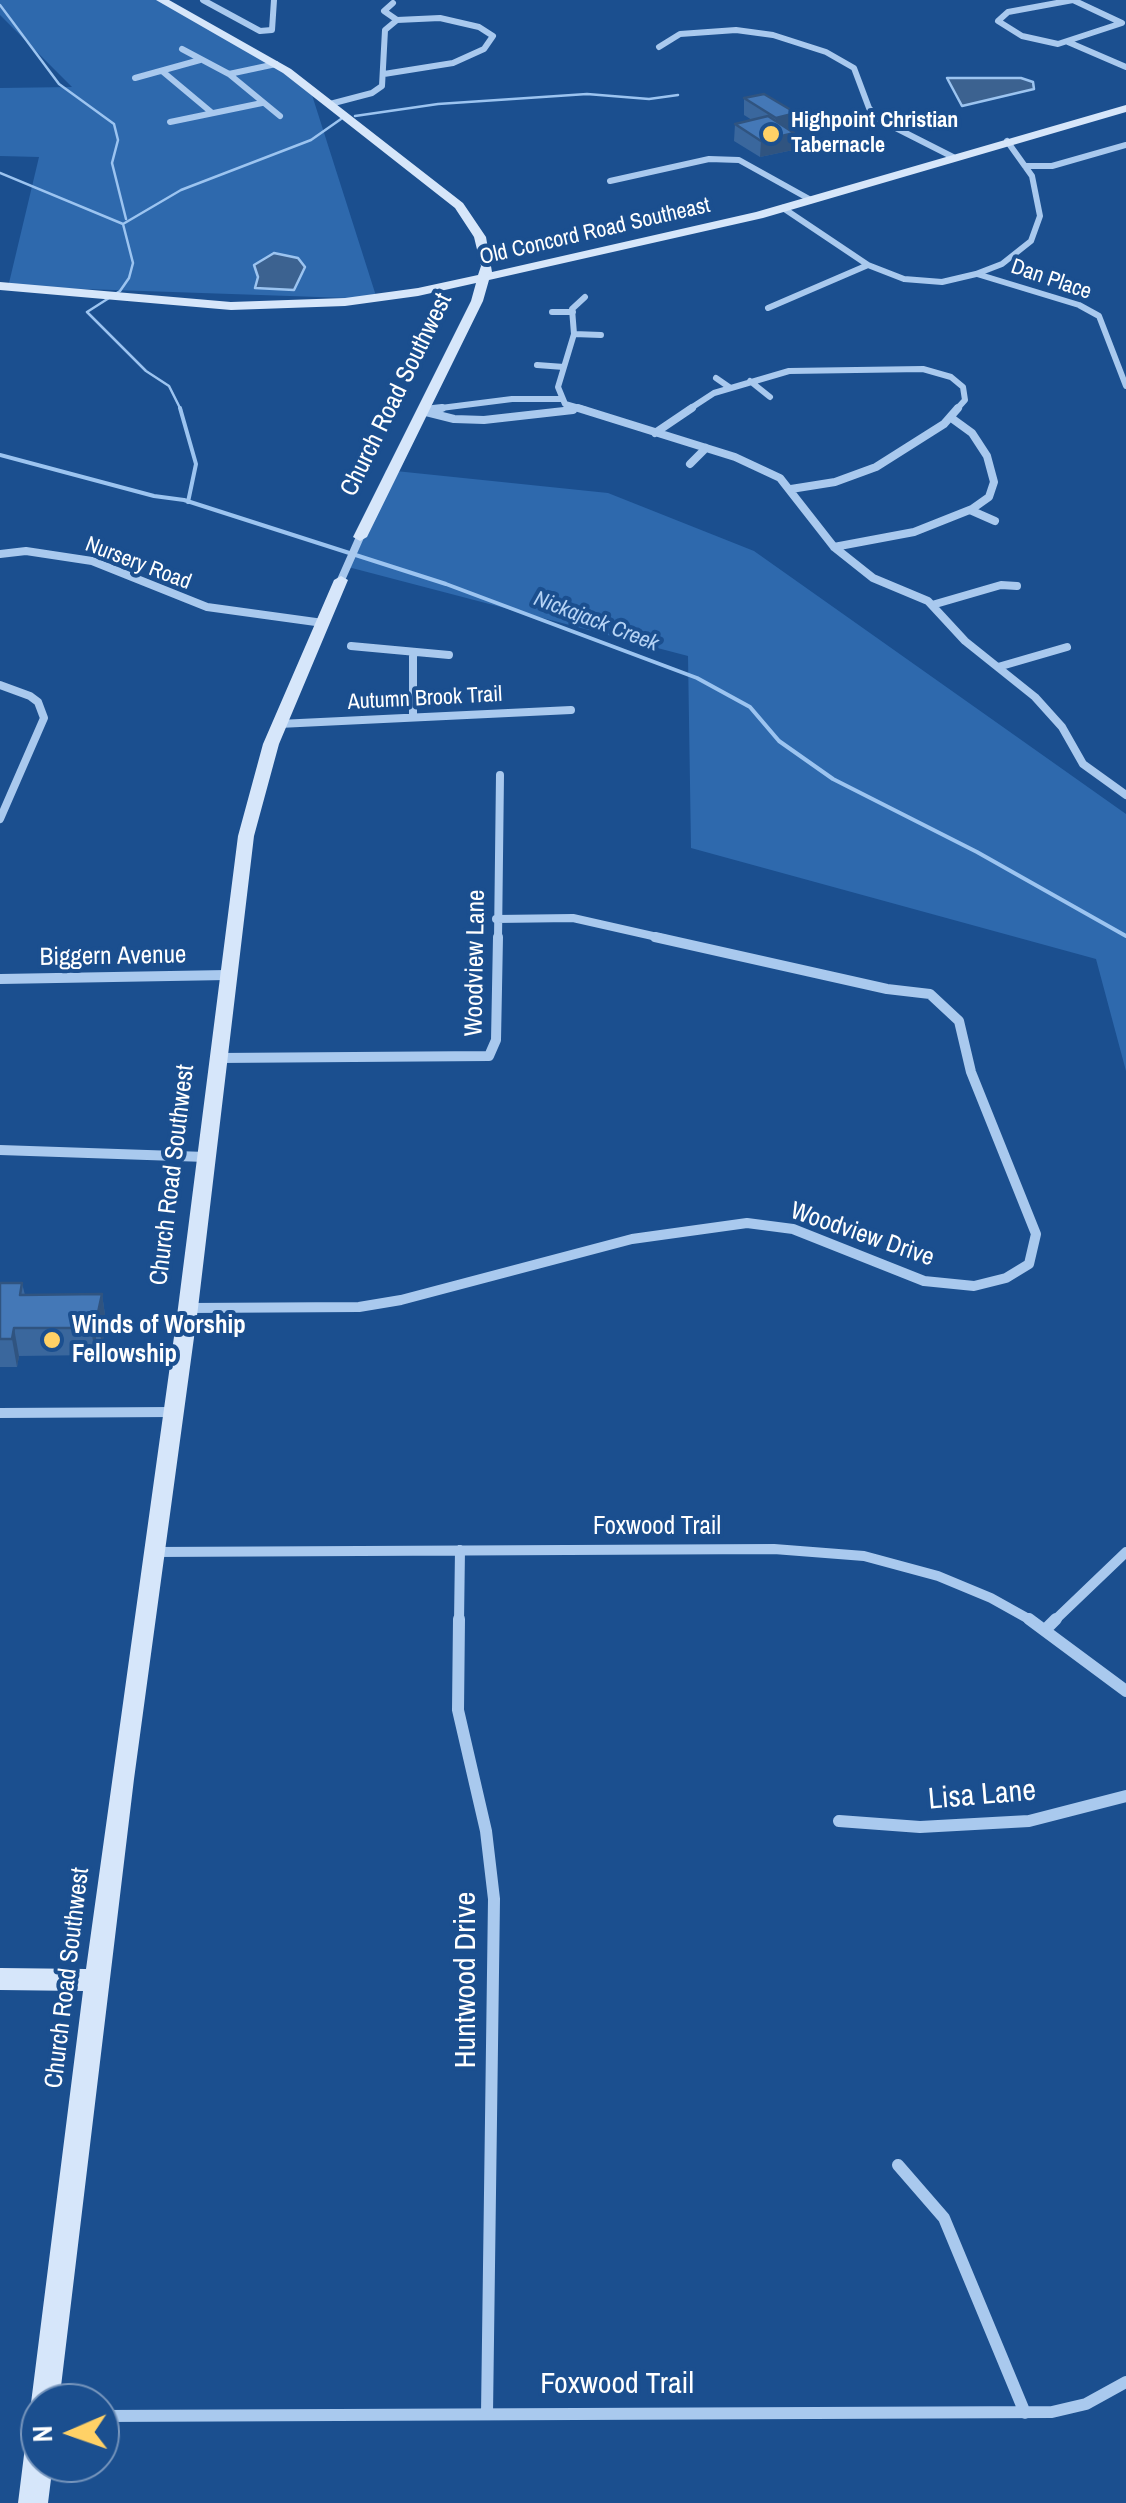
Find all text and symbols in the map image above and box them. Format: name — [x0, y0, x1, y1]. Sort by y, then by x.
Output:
place label: Highpoint Christian Tabernacle — [791, 108, 958, 160]
marker: Highpoint Christian Tabernacle — [760, 123, 782, 145]
street label: Old Concord Road Southeast — [477, 193, 713, 271]
street label: Dan Place — [1007, 254, 1095, 306]
street label: Church Road Southwest — [335, 289, 459, 501]
street label: Nursery Road — [81, 532, 195, 596]
water label: Nickajack Creek — [530, 586, 662, 658]
street label: Autumn Brook Trail — [347, 682, 503, 716]
street label: Woodview Lane — [460, 889, 492, 1037]
street label: Biggern Avenue — [39, 941, 187, 973]
street label: Church Road Southwest — [145, 1063, 201, 1287]
street label: Woodview Drive — [786, 1196, 938, 1274]
place label: Winds of Worship Fellowship — [72, 1311, 246, 1370]
marker: Winds of Worship Fellowship — [41, 1329, 63, 1351]
street label: Foxwood Trail — [593, 1512, 721, 1542]
street label: Lisa Lane — [927, 1773, 1037, 1819]
street label: Church Road Southwest — [40, 1866, 96, 2090]
street label: Huntwood Drive — [449, 1892, 485, 2068]
street label: Foxwood Trail — [540, 2367, 694, 2403]
north arrow — [20, 2383, 120, 2483]
text: N — [23, 2425, 61, 2443]

